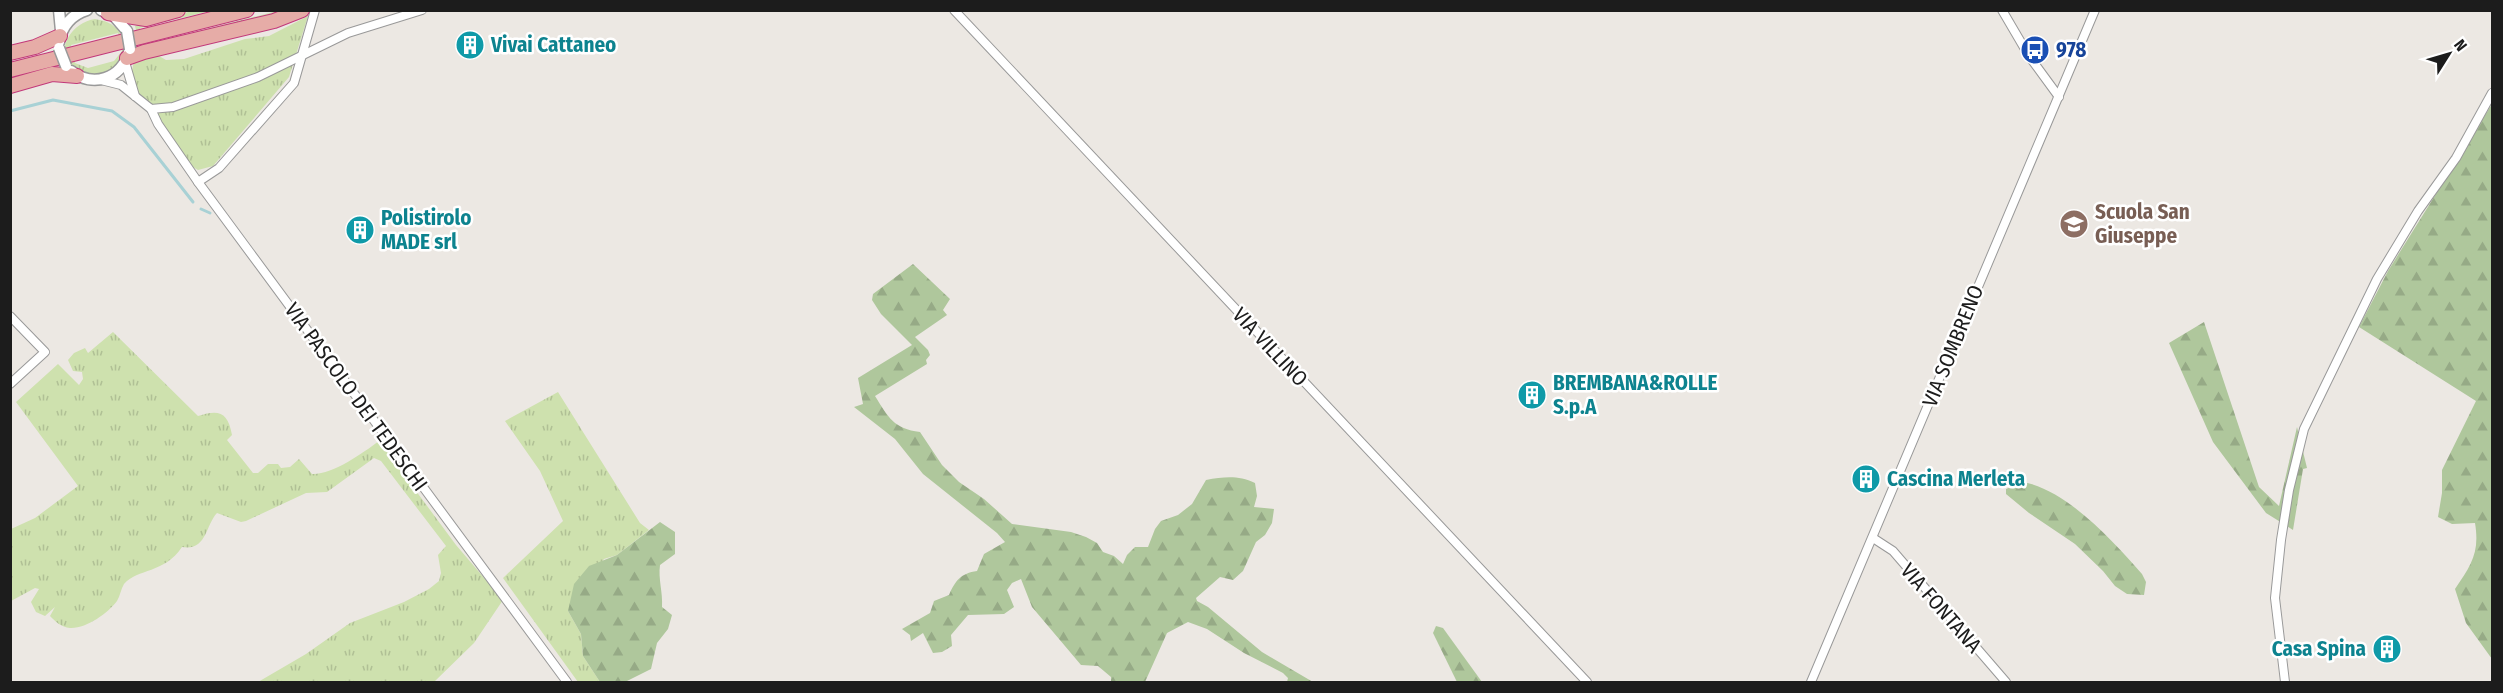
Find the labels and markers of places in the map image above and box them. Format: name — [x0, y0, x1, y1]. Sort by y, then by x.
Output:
building icon: Vivai Cattaneo — [454, 29, 486, 61]
place label: Vivai Cattaneo — [490, 32, 616, 58]
bus stop icon: 978 — [2019, 34, 2051, 66]
place label: 978 — [2056, 37, 2086, 63]
place label: Scuola San Giuseppe — [2095, 199, 2190, 249]
place label: Polistirolo MADE srl — [381, 205, 471, 255]
school or university icon: Scuola San Giuseppe — [2058, 208, 2090, 240]
building icon: Polistirolo MADE srl — [344, 214, 376, 246]
place label: BREMBANA&ROLLE S.p.A — [1553, 370, 1717, 420]
building icon: BREMBANA&ROLLE S.p.A — [1516, 379, 1548, 411]
building icon: Cascina Merleta — [1850, 463, 1882, 495]
place label: Cascina Merleta — [1887, 466, 2025, 492]
building icon: Casa Spina — [2371, 633, 2403, 665]
place label: Casa Spina — [2272, 636, 2366, 662]

